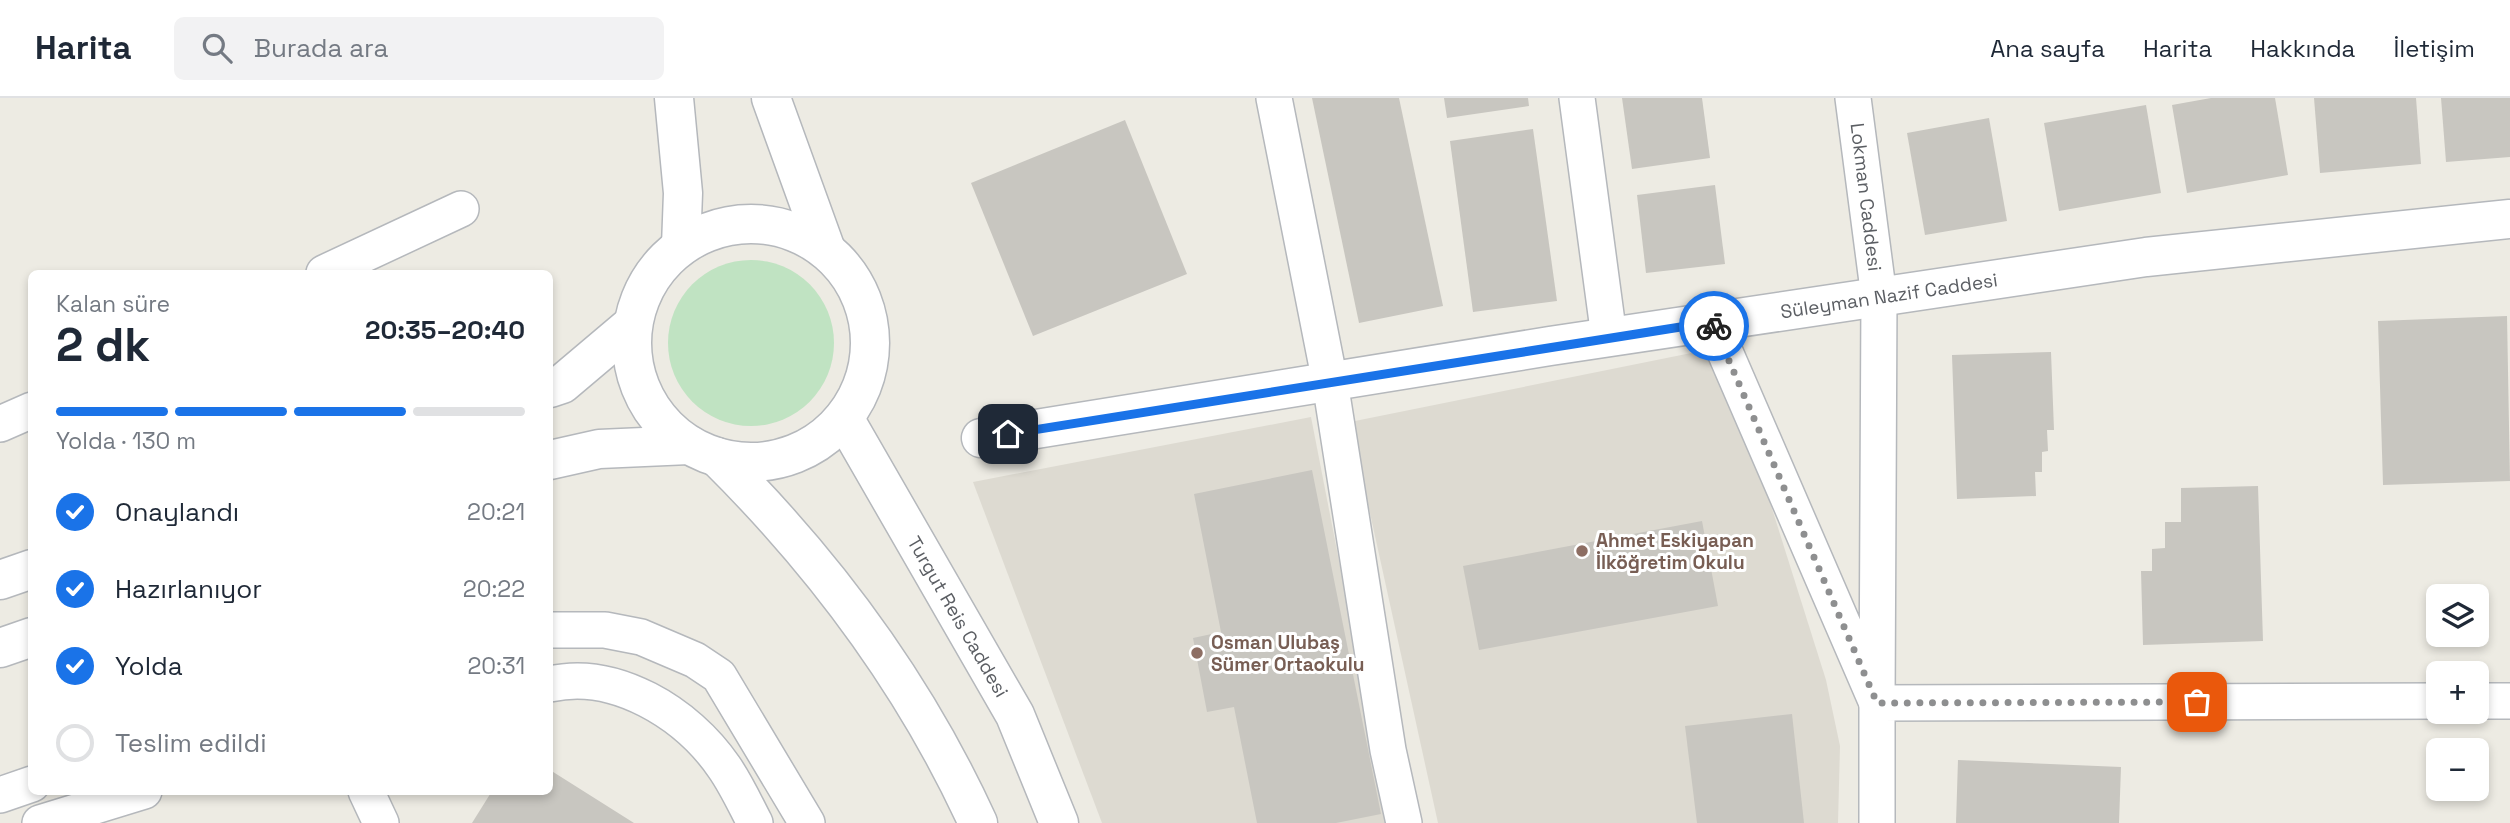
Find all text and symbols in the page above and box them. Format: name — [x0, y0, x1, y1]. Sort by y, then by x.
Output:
search box — [174, 17, 664, 80]
text: Harita — [35, 27, 132, 69]
icon: search — [198, 29, 236, 67]
text: Burada ara — [254, 31, 388, 65]
text: Ana sayfa — [1990, 33, 2105, 64]
text: Harita — [2143, 33, 2212, 64]
text: Hakkında — [2250, 33, 2355, 64]
text: İletişim — [2393, 33, 2475, 64]
street label: Lokman Caddesi — [1844, 121, 1888, 273]
street label: Süleyman Nazif Caddesi — [1779, 267, 1999, 324]
text: Kalan süre — [56, 289, 170, 319]
courier — [1679, 291, 1749, 361]
icon: bike — [1695, 307, 1733, 345]
text: 20:35–20:40 — [365, 313, 525, 347]
text: 2 dk — [56, 316, 150, 374]
pin — [978, 404, 1038, 464]
icon: home — [989, 415, 1027, 453]
text: Yolda · 130 m — [56, 426, 196, 456]
icon: check — [56, 493, 94, 531]
text: Onaylandı — [115, 495, 239, 529]
text: 20:21 — [467, 497, 525, 527]
place label: Ahmet Eskiyapan İlköğretim Okulu — [1596, 528, 1754, 575]
street label: Turgut Reis Caddesi — [902, 531, 1014, 701]
marker: Ahmet Eskiyapan İlköğretim Okulu — [1574, 543, 1590, 559]
icon: check — [56, 570, 94, 608]
text: Hazırlanıyor — [115, 572, 262, 606]
text: 20:22 — [463, 574, 525, 604]
map controls — [2426, 584, 2489, 801]
button: layers — [2426, 584, 2489, 647]
place label: Osman Ulubaş Sümer Ortaokulu — [1211, 630, 1364, 677]
marker: Osman Ulubaş Sümer Ortaokulu — [1189, 645, 1205, 661]
icon: check — [56, 647, 94, 685]
text: Yolda — [115, 649, 183, 683]
text: 20:31 — [467, 651, 525, 681]
button: + — [2426, 661, 2489, 724]
pin — [2167, 672, 2227, 732]
icon: bag — [2178, 683, 2216, 721]
text: Teslim edildi — [115, 726, 267, 760]
button: − — [2426, 738, 2489, 801]

